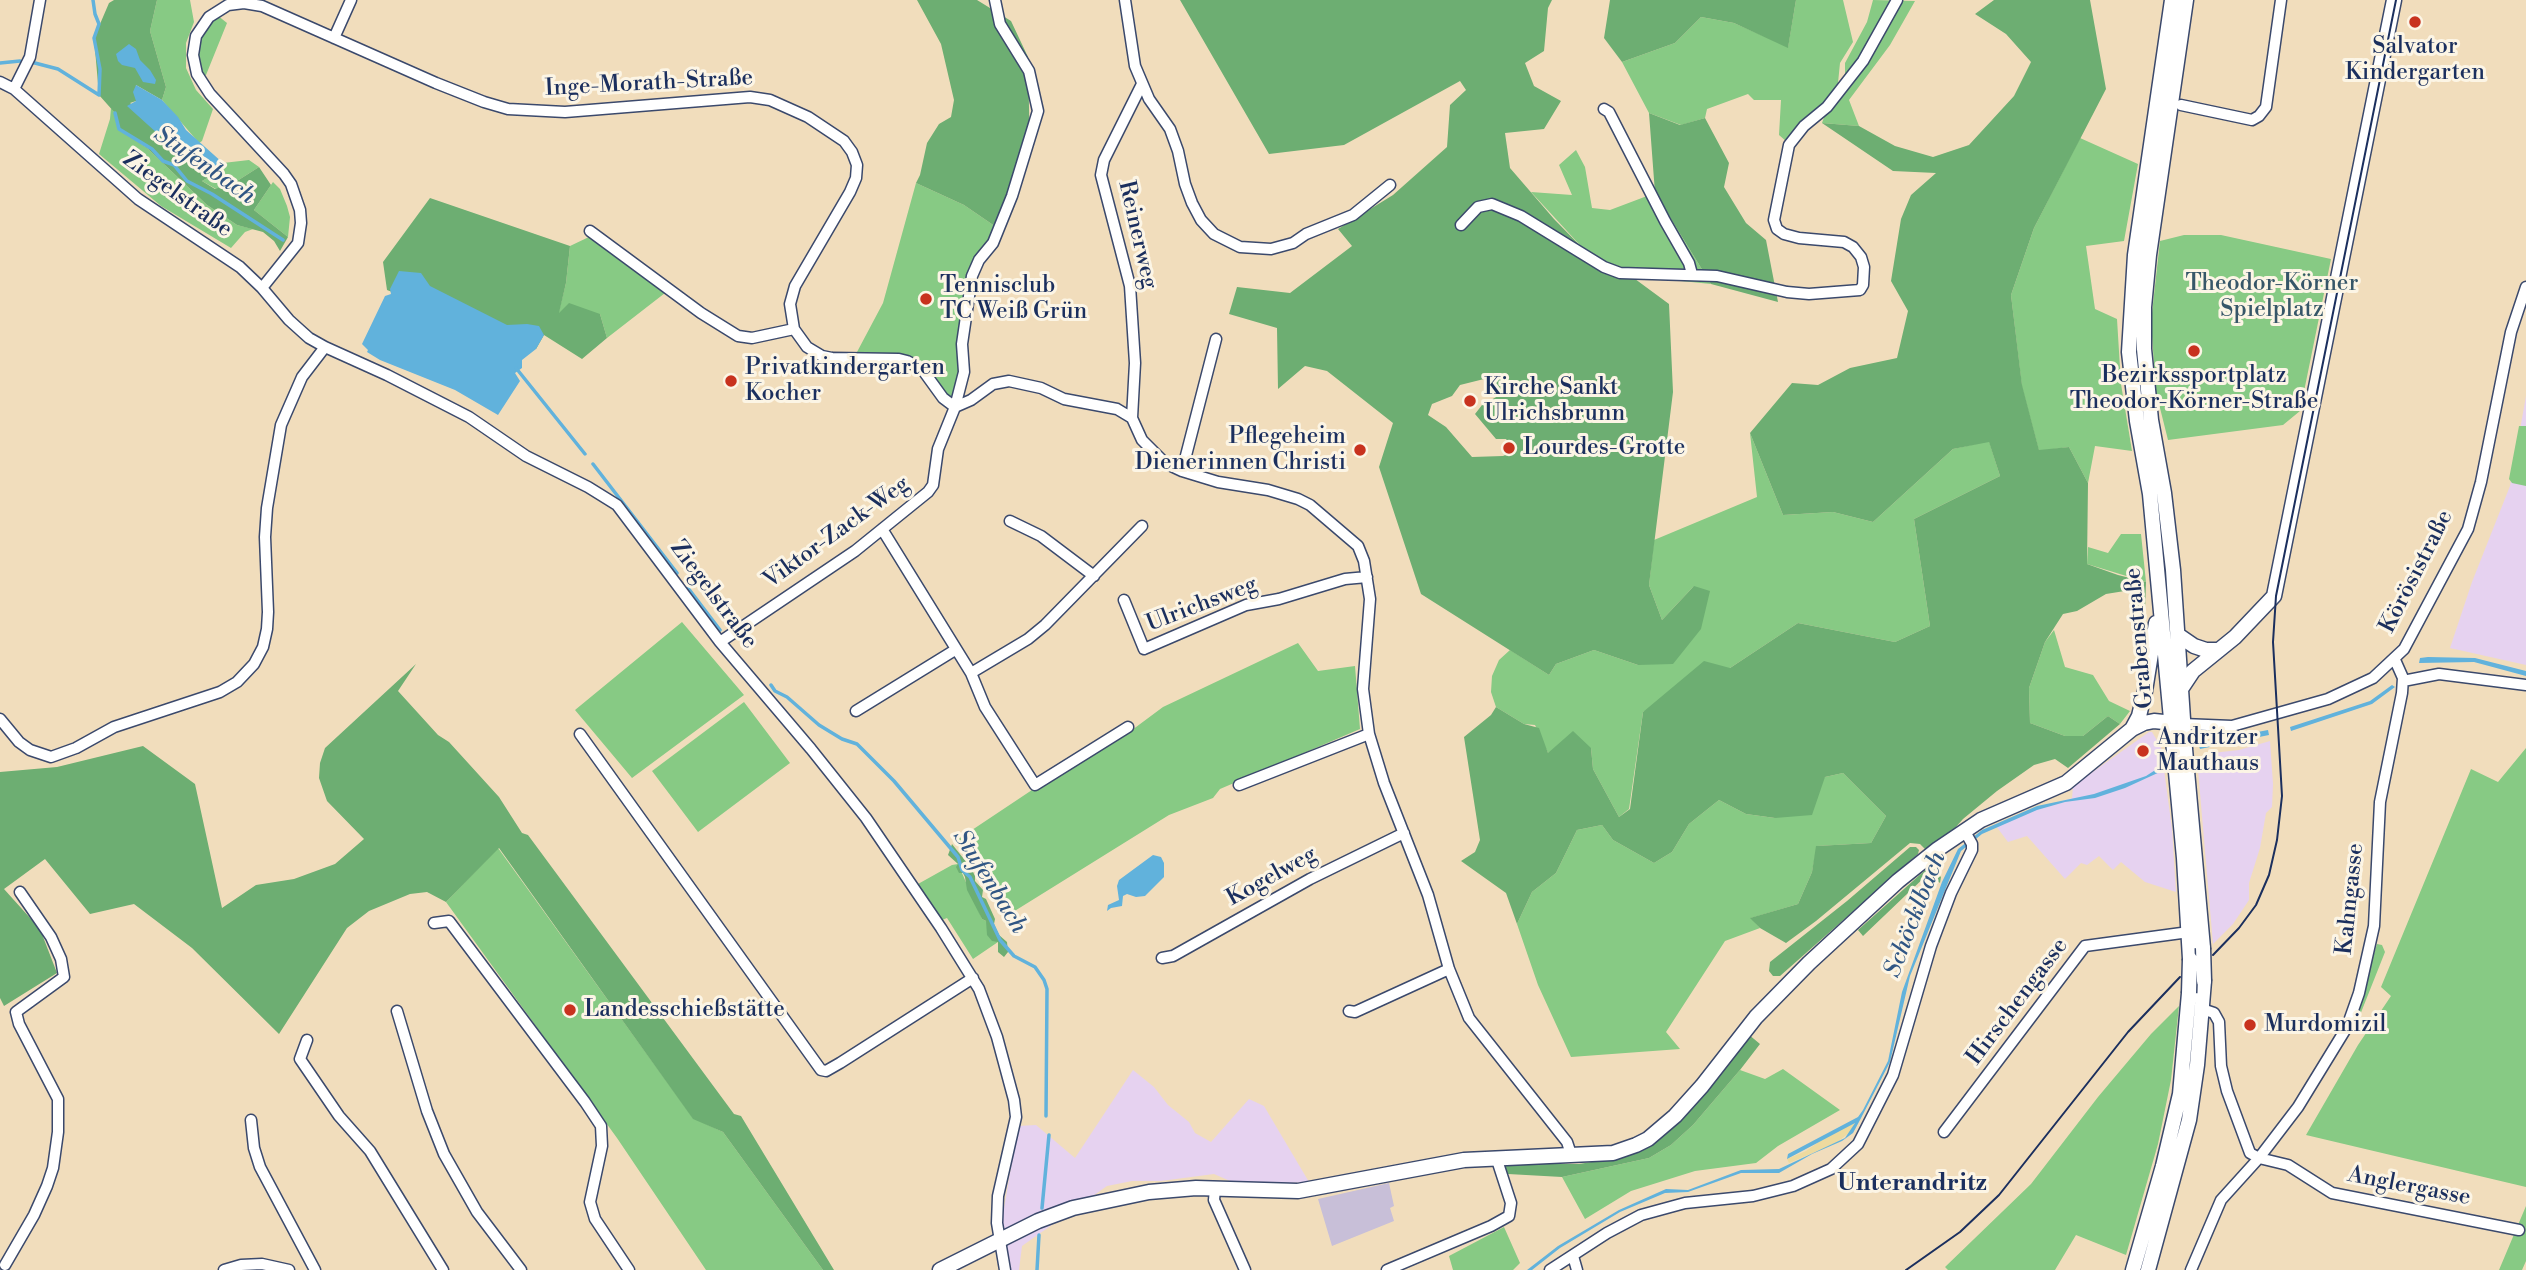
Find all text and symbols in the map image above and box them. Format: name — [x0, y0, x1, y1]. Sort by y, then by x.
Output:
marker: Salvator Kindergarten — [2407, 14, 2423, 30]
place label: Salvator Kindergarten — [2345, 33, 2485, 87]
street label: Inge-Morath-Straße — [544, 65, 754, 103]
water label: Stufenbach — [148, 121, 260, 211]
street label: Ziegelstraße — [117, 146, 237, 244]
street label: Reinerweg — [1111, 178, 1163, 292]
park label: Theodor-Körner Spielplatz — [2186, 270, 2358, 324]
place label: Tennisclub TC Weiß Grün — [940, 272, 1087, 326]
marker: Tennisclub TC Weiß Grün — [918, 291, 934, 307]
marker: Bezirkssportplatz Theodor-Körner-Straße — [2186, 343, 2202, 359]
place label: Privatkindergarten Kocher — [745, 354, 945, 408]
place label: Bezirkssportplatz Theodor-Körner-Straße — [2070, 362, 2318, 416]
marker: Privatkindergarten Kocher — [723, 373, 739, 389]
place label: Kirche Sankt Ulrichsbrunn — [1484, 374, 1625, 428]
marker: Kirche Sankt Ulrichsbrunn — [1462, 393, 1478, 409]
place label: Pflegeheim Dienerinnen Christi — [1135, 423, 1346, 477]
place label: Lourdes-Grotte — [1523, 434, 1685, 462]
marker: Lourdes-Grotte — [1501, 440, 1517, 456]
marker: Pflegeheim Dienerinnen Christi — [1352, 442, 1368, 458]
street label: Viktor-Zack-Weg — [759, 471, 915, 595]
street label: Körösistraße — [2374, 506, 2460, 638]
street label: Ziegelstraße — [663, 535, 763, 655]
street label: Grabenstraße — [2120, 566, 2160, 710]
street label: Ulrichsweg — [1143, 571, 1261, 639]
place label: Andritzer Mauthaus — [2157, 724, 2259, 778]
marker: Andritzer Mauthaus — [2135, 743, 2151, 759]
water label: Stufenbach — [946, 825, 1032, 939]
street label: Kogelweg — [1222, 841, 1322, 913]
street label: Kahngasse — [2331, 842, 2371, 956]
water label: Schöcklbach — [1879, 848, 1953, 982]
street label: Hirschengasse — [1961, 933, 2075, 1071]
place label: Landesschießstätte — [584, 996, 785, 1024]
marker: Landesschießstätte — [562, 1002, 578, 1018]
place label: Murdomizil — [2264, 1011, 2386, 1039]
marker: Murdomizil — [2242, 1017, 2258, 1033]
street label: Anglergasse — [2345, 1162, 2473, 1212]
district label: Unterandritz — [1837, 1170, 1987, 1198]

